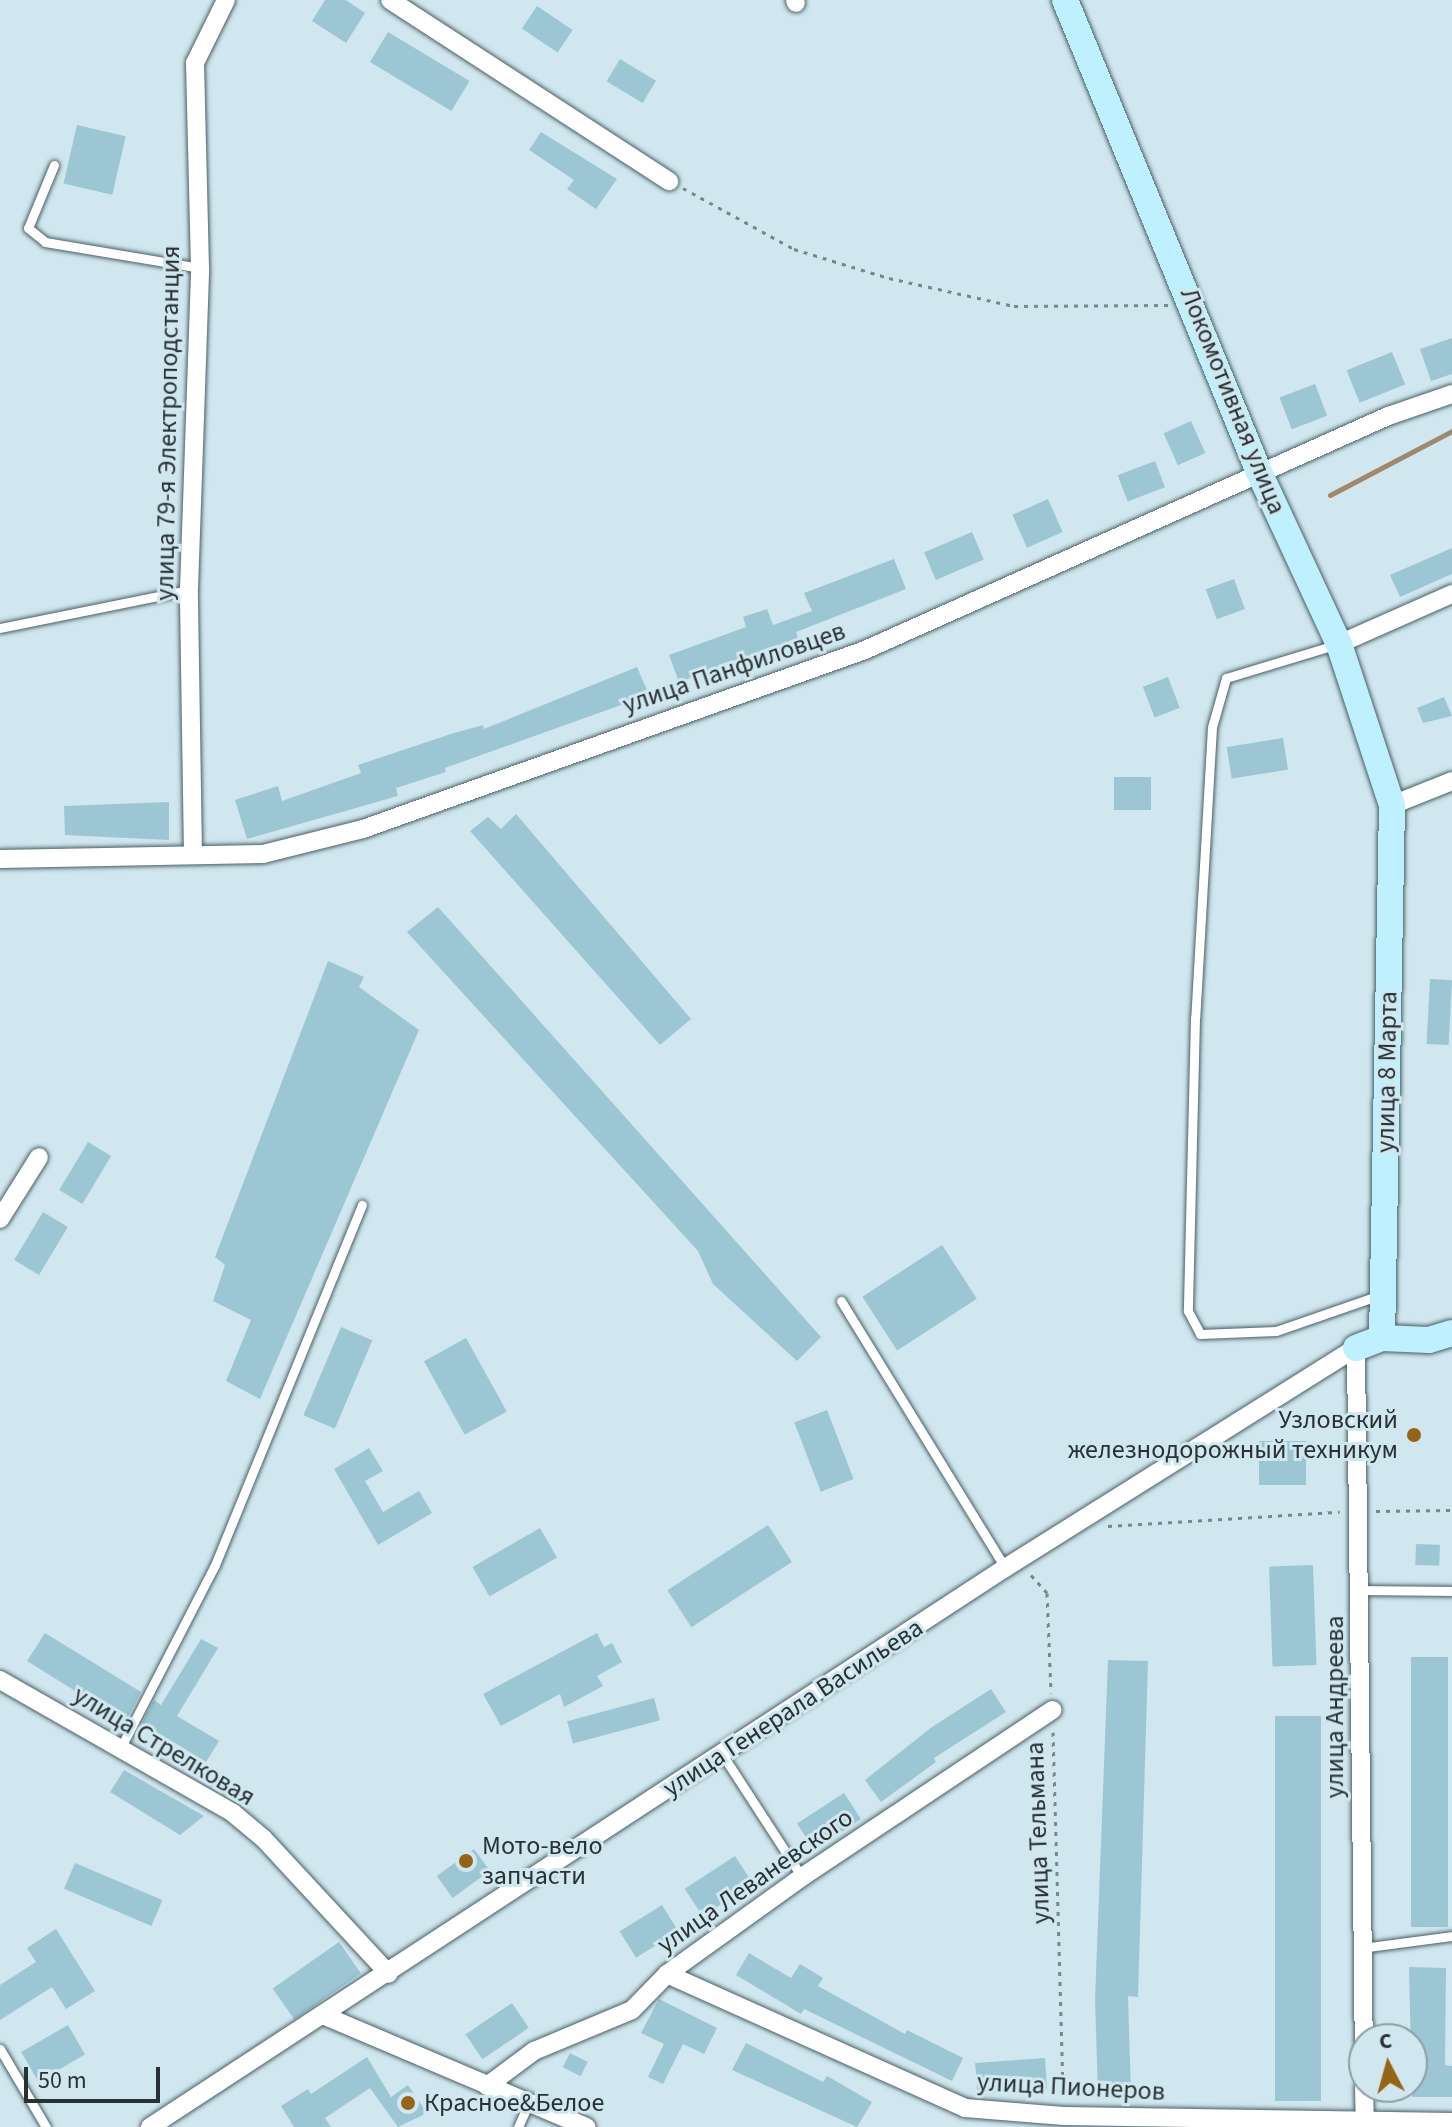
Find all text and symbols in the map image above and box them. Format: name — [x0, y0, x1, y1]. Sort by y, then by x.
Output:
street label: улица 79-я Электроподстанция — [149, 245, 187, 601]
street label: Локомотивная улица — [1173, 283, 1293, 519]
street label: улица Панфиловцев — [619, 615, 849, 721]
street label: улица 8 Марта — [1370, 991, 1404, 1153]
place label: Узловский железнодорожный техникум — [1068, 1404, 1398, 1466]
marker: Узловский железнодорожный техникум — [1405, 1426, 1423, 1444]
street label: улица Генерала Васильева — [657, 1612, 929, 1804]
street label: улица Андреева — [1319, 1616, 1351, 1798]
street label: улица Стрелковая — [67, 1679, 261, 1813]
street label: улица Тельмана — [1019, 1741, 1057, 1925]
street label: улица Леваневского — [651, 1802, 859, 1960]
place label: Мото-вело запчасти — [482, 1830, 602, 1892]
marker: Мото-вело запчасти — [457, 1852, 475, 1870]
north arrow — [1348, 2023, 1428, 2103]
text: С — [1378, 2025, 1394, 2058]
scale bar — [28, 2051, 164, 2101]
text: 50 m — [38, 2063, 87, 2098]
street label: улица Пионеров — [976, 2066, 1166, 2108]
place label: Красное&Белое — [424, 2087, 604, 2119]
marker: Красное&Белое — [399, 2094, 417, 2112]

